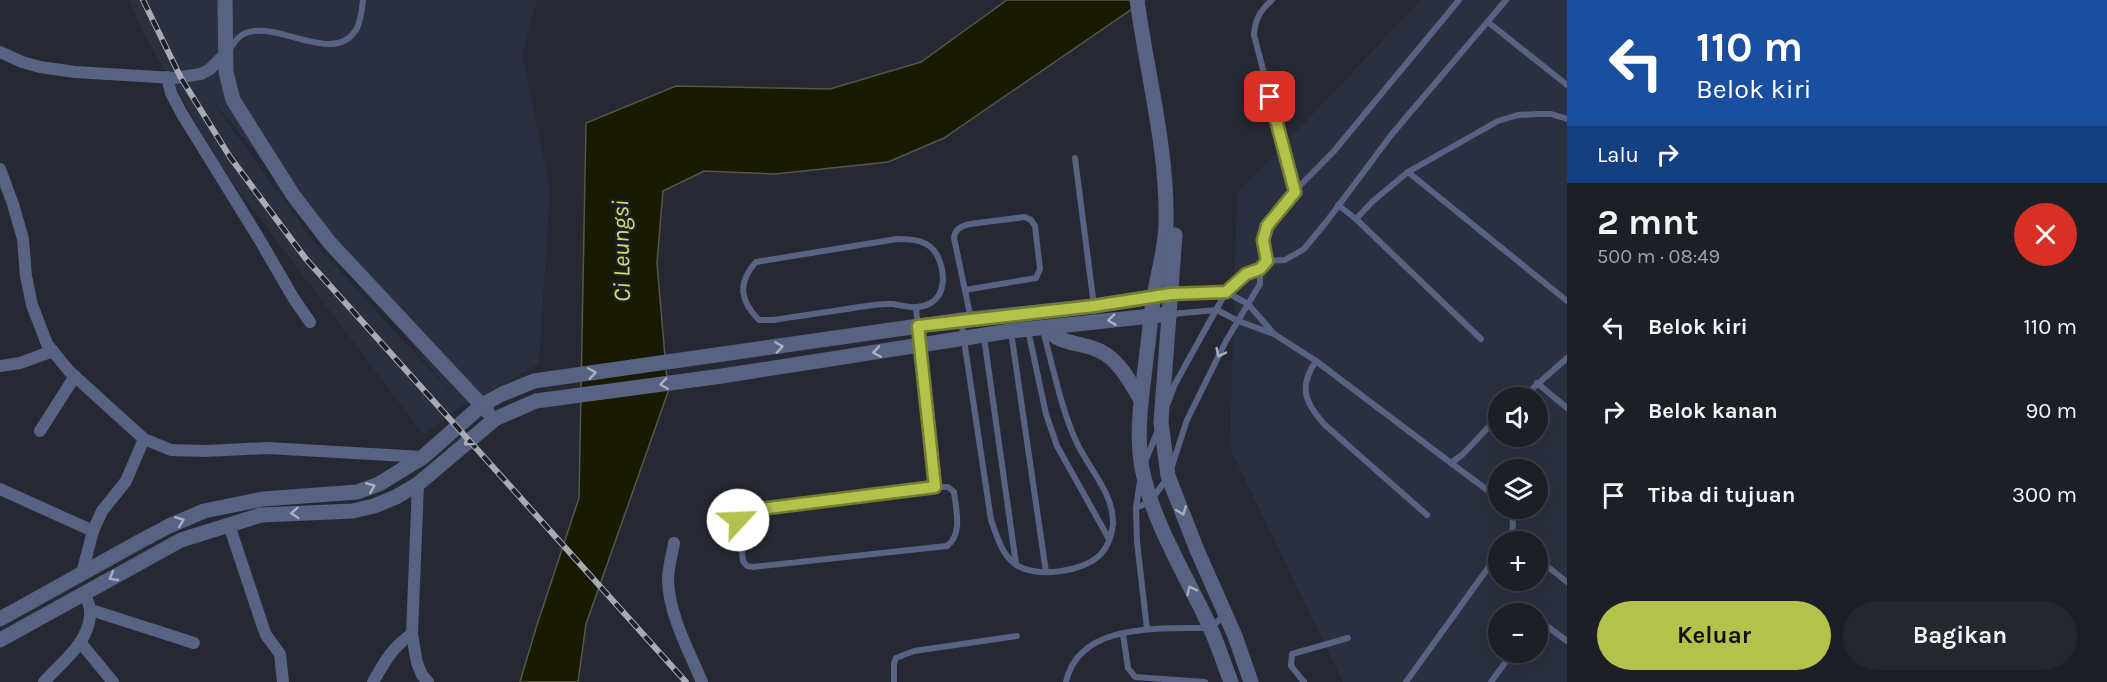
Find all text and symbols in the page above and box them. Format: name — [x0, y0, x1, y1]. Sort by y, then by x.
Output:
text: 110 m — [1696, 22, 1803, 72]
icon: left — [1597, 24, 1675, 102]
pin — [1244, 71, 1295, 122]
text: Belok kiri — [1696, 73, 1812, 105]
icon: arrive — [1253, 80, 1286, 113]
icon: right — [1651, 138, 1684, 171]
text: Lalu — [1597, 142, 1639, 168]
water label: Ci Leungsi — [606, 200, 636, 302]
text: 2 mnt — [1597, 201, 1699, 243]
button: close — [2014, 203, 2077, 266]
text: 500 m · 08:49 — [1597, 245, 1720, 268]
icon: left — [1597, 311, 1630, 344]
one-way arrow — [1108, 313, 1117, 326]
text: Belok kiri — [1648, 314, 1748, 340]
text: 110 m — [2024, 314, 2077, 340]
one-way arrow — [774, 341, 783, 353]
one-way arrow — [873, 345, 883, 358]
one-way arrow — [1216, 347, 1228, 358]
one-way arrow — [588, 367, 597, 380]
one-way arrow — [659, 377, 669, 390]
map controls — [1488, 387, 1548, 663]
button: sound — [1488, 387, 1548, 447]
icon: right — [1597, 395, 1630, 428]
text: Belok kanan — [1648, 398, 1778, 424]
text: 90 m — [2025, 398, 2077, 424]
one-way arrow — [464, 434, 475, 445]
button: layers — [1488, 459, 1548, 519]
icon: arrive — [1597, 479, 1630, 512]
one-way arrow — [365, 482, 376, 494]
text: Tiba di tujuan — [1648, 482, 1795, 508]
text: 300 m — [2012, 482, 2077, 508]
position arrow — [706, 488, 770, 552]
one-way arrow — [1174, 505, 1187, 516]
one-way arrow — [290, 506, 299, 519]
one-way arrow — [174, 516, 185, 528]
button: + — [1488, 531, 1548, 591]
one-way arrow — [109, 569, 119, 581]
one-way arrow — [1187, 585, 1199, 596]
button: Keluar — [1597, 601, 1831, 670]
button: Bagikan — [1843, 601, 2077, 670]
button: − — [1488, 603, 1548, 663]

